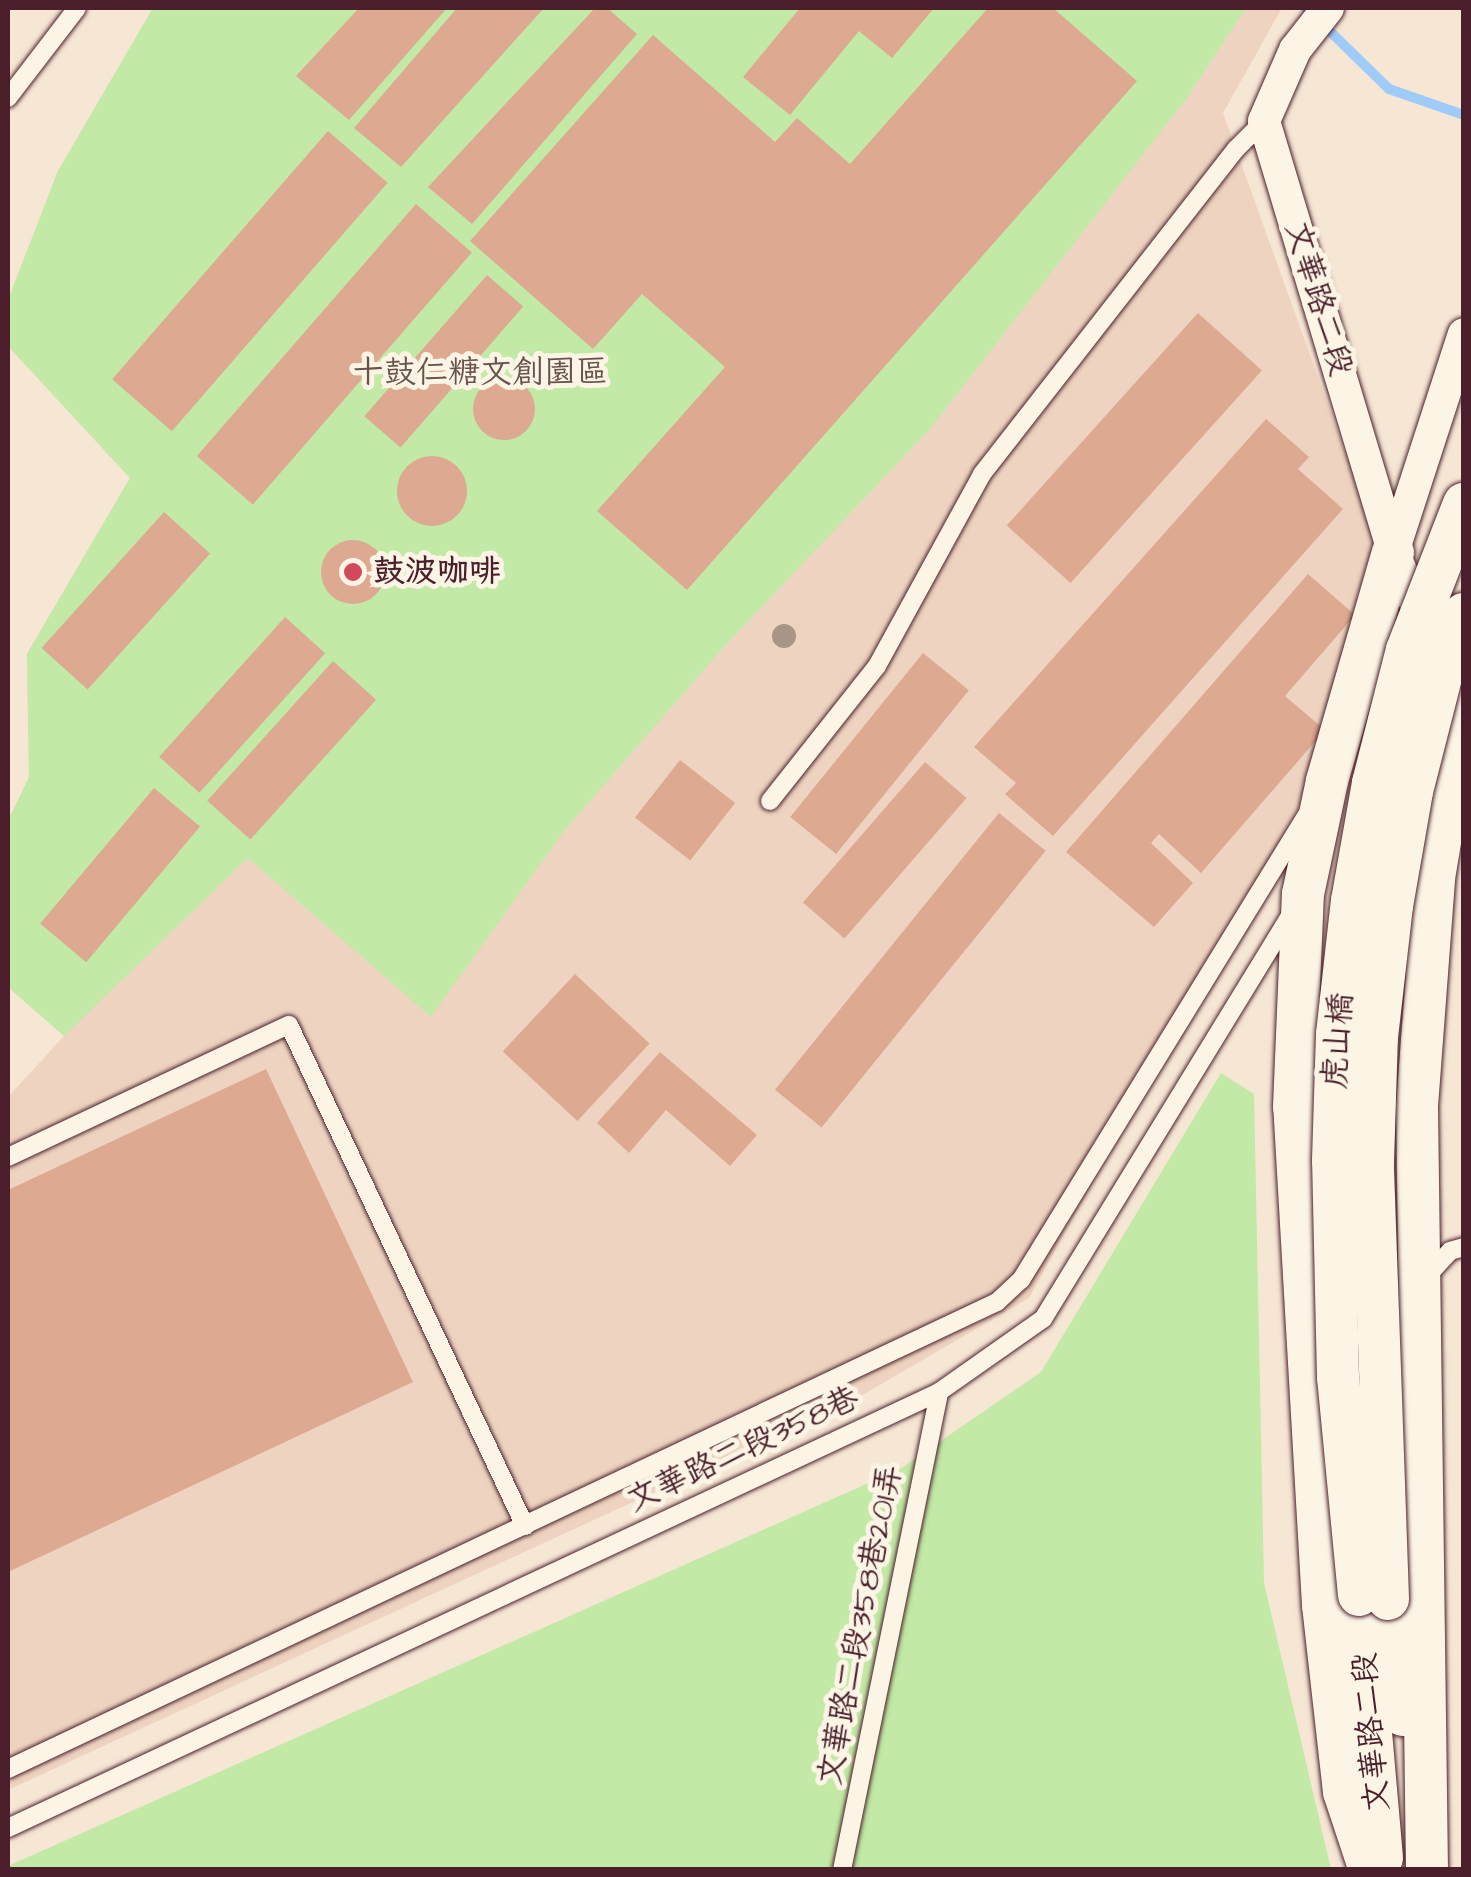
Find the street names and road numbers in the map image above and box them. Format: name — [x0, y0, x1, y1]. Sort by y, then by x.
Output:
street label: 文華路二段 — [1276, 217, 1360, 381]
street label: 虎山橋 — [1316, 992, 1362, 1090]
street label: 文華路二段358巷 — [621, 1379, 865, 1521]
street label: 文華路二段358巷201弄 — [811, 1461, 911, 1789]
street label: 文華路二段 — [1346, 1651, 1398, 1813]

